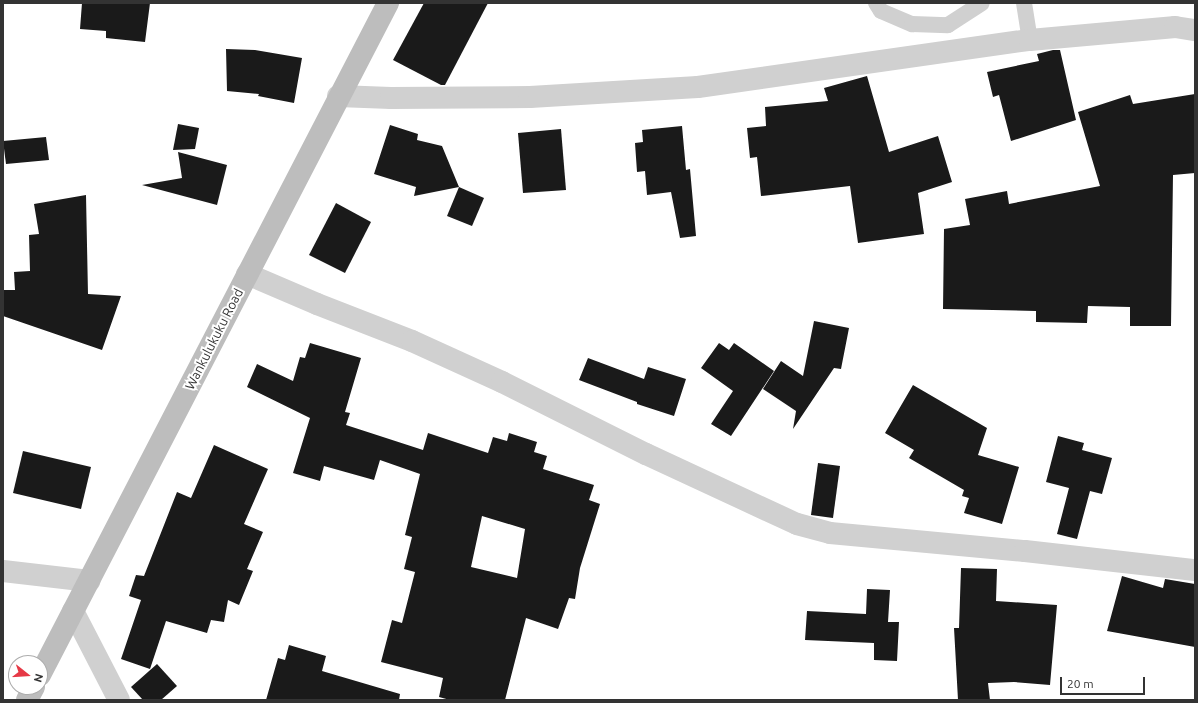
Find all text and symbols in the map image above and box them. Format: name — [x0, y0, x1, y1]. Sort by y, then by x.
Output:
street label: Wankulukuku Road — [182, 286, 246, 392]
north arrow — [8, 655, 48, 695]
scale bar — [1062, 669, 1147, 695]
text: N — [32, 673, 45, 684]
text: 20 m — [1067, 677, 1094, 690]

